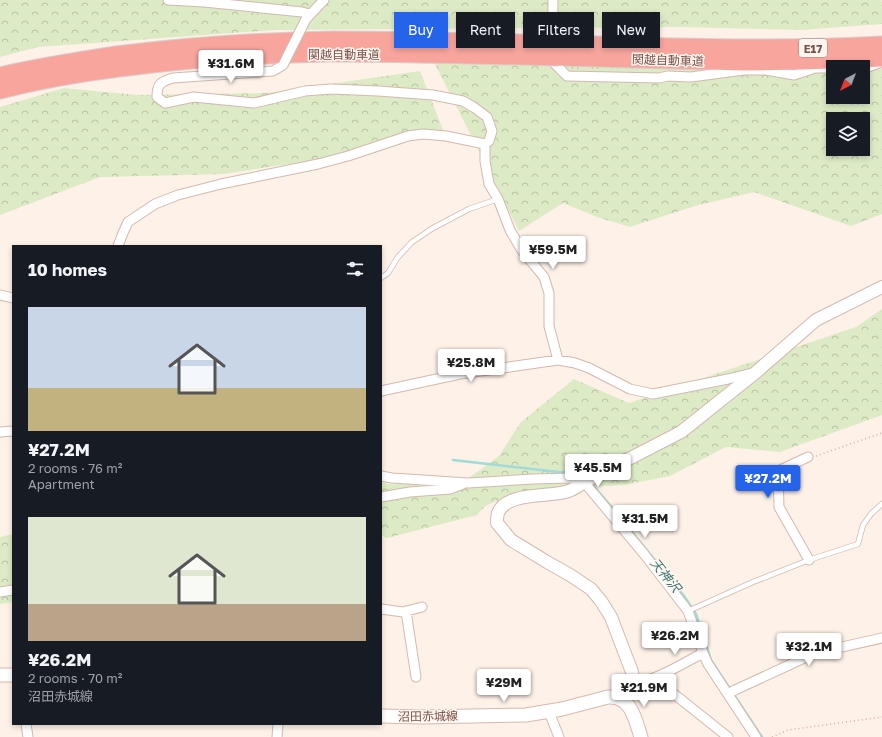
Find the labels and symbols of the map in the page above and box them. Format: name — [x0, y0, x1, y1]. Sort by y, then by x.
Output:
road number: E17 — [799, 39, 827, 57]
street label: 関越自動車道 — [308, 47, 380, 62]
pin: ¥31.6M — [198, 50, 264, 84]
street label: 関越自動車道 — [632, 51, 704, 69]
north arrow — [826, 60, 870, 104]
pin: ¥59.5M — [520, 236, 586, 270]
pin: ¥25.8M — [438, 349, 504, 383]
pin: ¥45.5M — [565, 454, 631, 488]
pin: ¥27.2M — [735, 465, 801, 499]
pin: ¥31.5M — [612, 505, 678, 539]
water label: 天神沢 — [648, 555, 686, 597]
pin: ¥26.2M — [642, 622, 708, 656]
pin: ¥32.1M — [776, 633, 842, 667]
pin: ¥29M — [480, 669, 528, 703]
pin: ¥21.9M — [611, 674, 677, 708]
street label: 沼田赤城線 — [398, 708, 458, 724]

